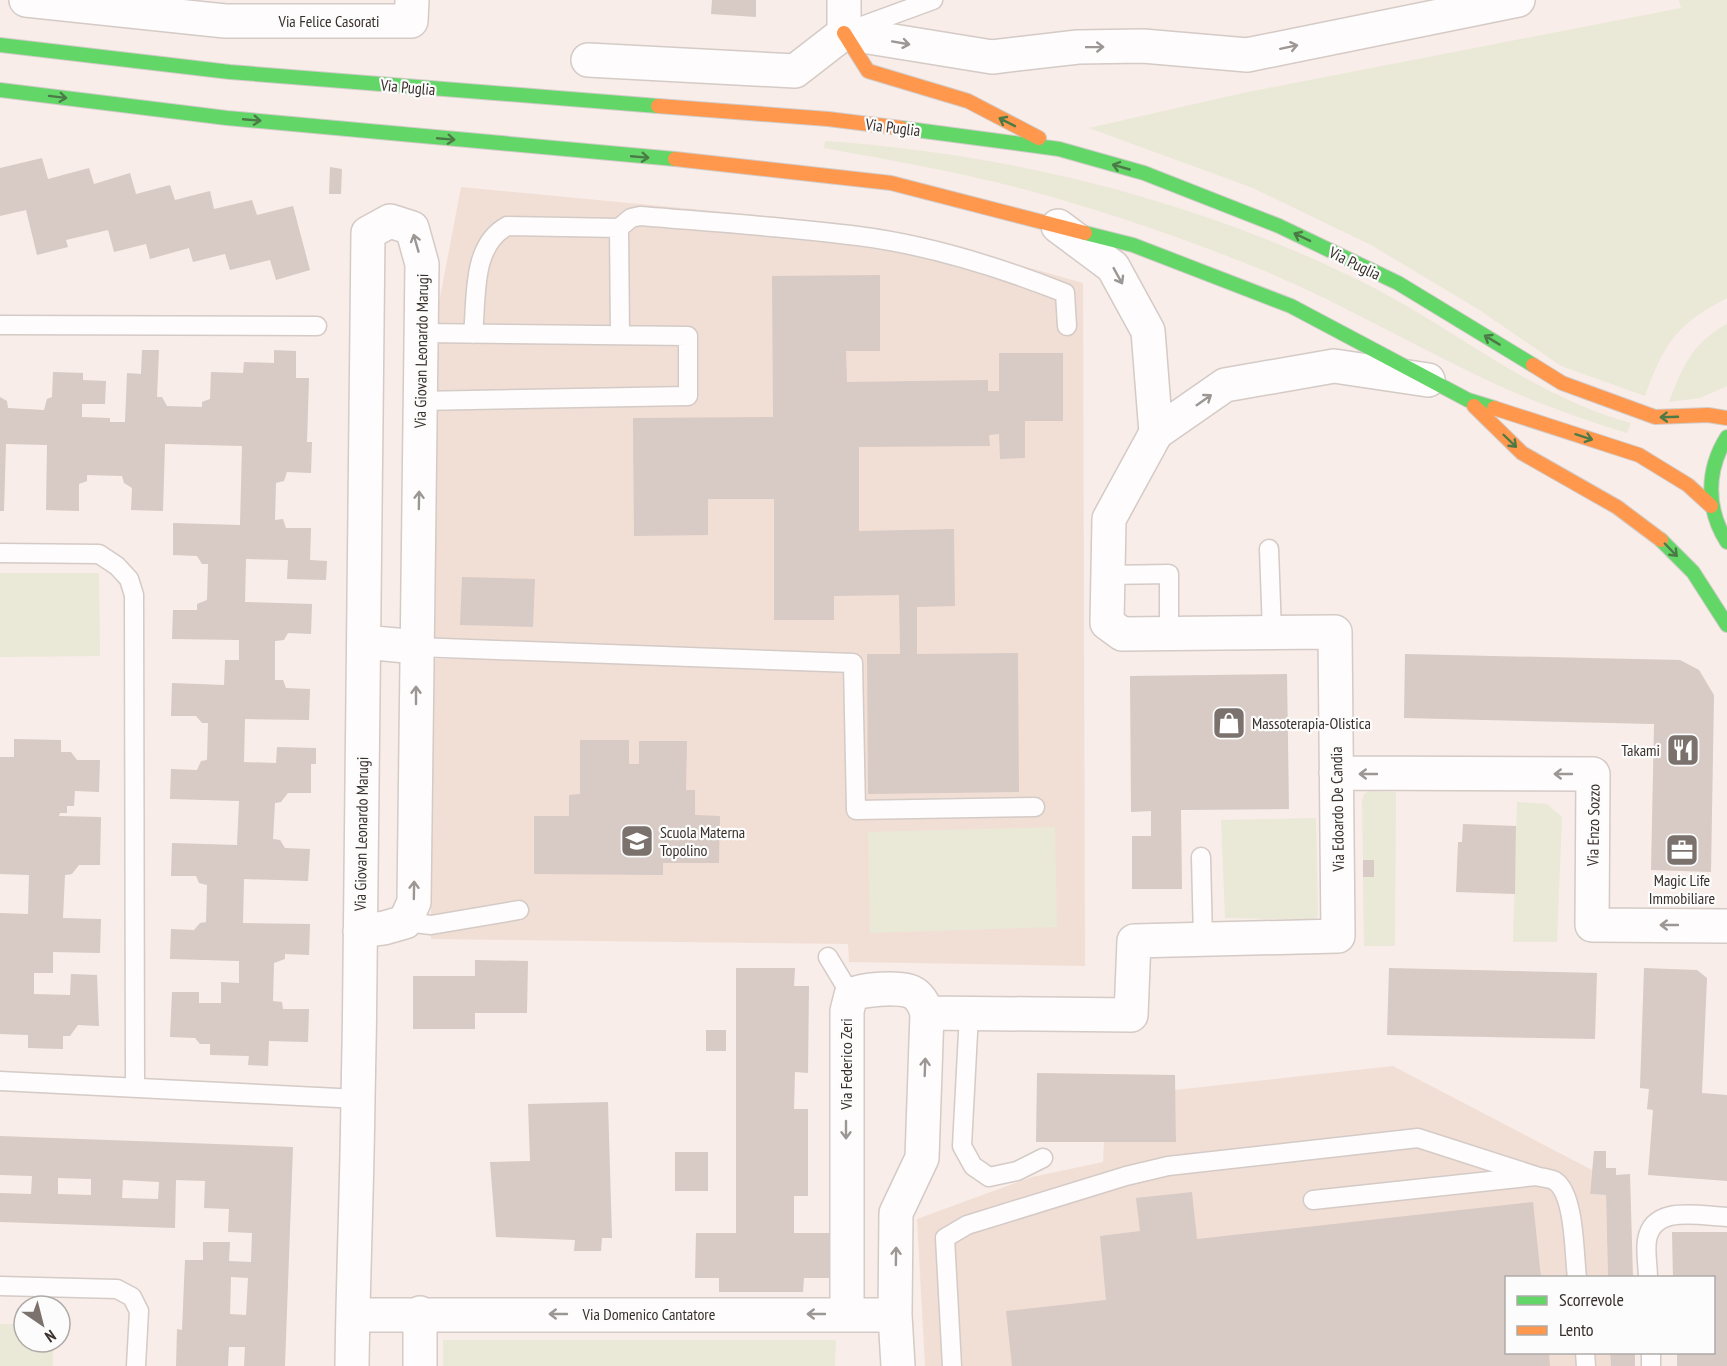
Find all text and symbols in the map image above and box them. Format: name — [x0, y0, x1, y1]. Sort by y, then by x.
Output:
street label: Via Felice Casorati — [277, 11, 380, 31]
one-way arrow — [891, 38, 911, 49]
one-way arrow — [1084, 41, 1104, 53]
one-way arrow — [1278, 41, 1298, 52]
street label: Via Puglia — [379, 75, 436, 99]
one-way arrow — [48, 92, 68, 103]
street label: Via Puglia — [864, 114, 921, 140]
one-way arrow — [241, 115, 261, 126]
one-way arrow — [999, 115, 1017, 127]
one-way arrow — [435, 134, 455, 145]
one-way arrow — [630, 152, 649, 163]
one-way arrow — [1112, 160, 1131, 172]
one-way arrow — [1294, 231, 1312, 243]
one-way arrow — [410, 234, 421, 253]
street label: Via Puglia — [1325, 242, 1384, 284]
one-way arrow — [1112, 267, 1124, 284]
street label: Via Giovan Leonardo Marugi — [410, 274, 432, 429]
one-way arrow — [1484, 334, 1501, 346]
one-way arrow — [1195, 394, 1212, 406]
one-way arrow — [1659, 411, 1679, 422]
one-way arrow — [1574, 432, 1593, 443]
one-way arrow — [1503, 434, 1518, 448]
one-way arrow — [413, 490, 424, 510]
one-way arrow — [1664, 542, 1679, 557]
one-way arrow — [410, 685, 422, 705]
shop icon: Massoterapia-Olistica — [1211, 705, 1247, 741]
place label: Massoterapia-Olistica — [1252, 713, 1371, 733]
restaurant icon: Takami — [1665, 732, 1701, 768]
place label: Takami — [1621, 740, 1660, 760]
street label: Via Edoardo De Candia — [1326, 746, 1348, 873]
street label: Via Giovan Leonardo Marugi — [350, 757, 372, 912]
one-way arrow — [1359, 768, 1379, 780]
one-way arrow — [1554, 768, 1574, 780]
street label: Via Enzo Sozzo — [1582, 784, 1604, 867]
place label: Scuola Materna Topolino — [660, 822, 745, 860]
school or university icon: Scuola Materna Topolino — [619, 823, 655, 859]
office icon: Magic Life Immobiliare — [1664, 832, 1700, 868]
place label: Magic Life Immobiliare — [1649, 870, 1715, 908]
one-way arrow — [408, 880, 420, 900]
one-way arrow — [1659, 919, 1679, 931]
street label: Via Federico Zeri — [836, 1018, 856, 1111]
one-way arrow — [919, 1058, 931, 1078]
one-way arrow — [840, 1120, 852, 1140]
one-way arrow — [890, 1247, 902, 1267]
legend — [1505, 1276, 1715, 1354]
text: Scorrevole — [1559, 1288, 1624, 1311]
north arrow — [12, 1294, 72, 1354]
street label: Via Domenico Cantatore — [582, 1304, 715, 1324]
one-way arrow — [548, 1308, 568, 1320]
one-way arrow — [806, 1308, 826, 1320]
text: Lento — [1559, 1318, 1594, 1341]
text: N — [41, 1326, 60, 1347]

